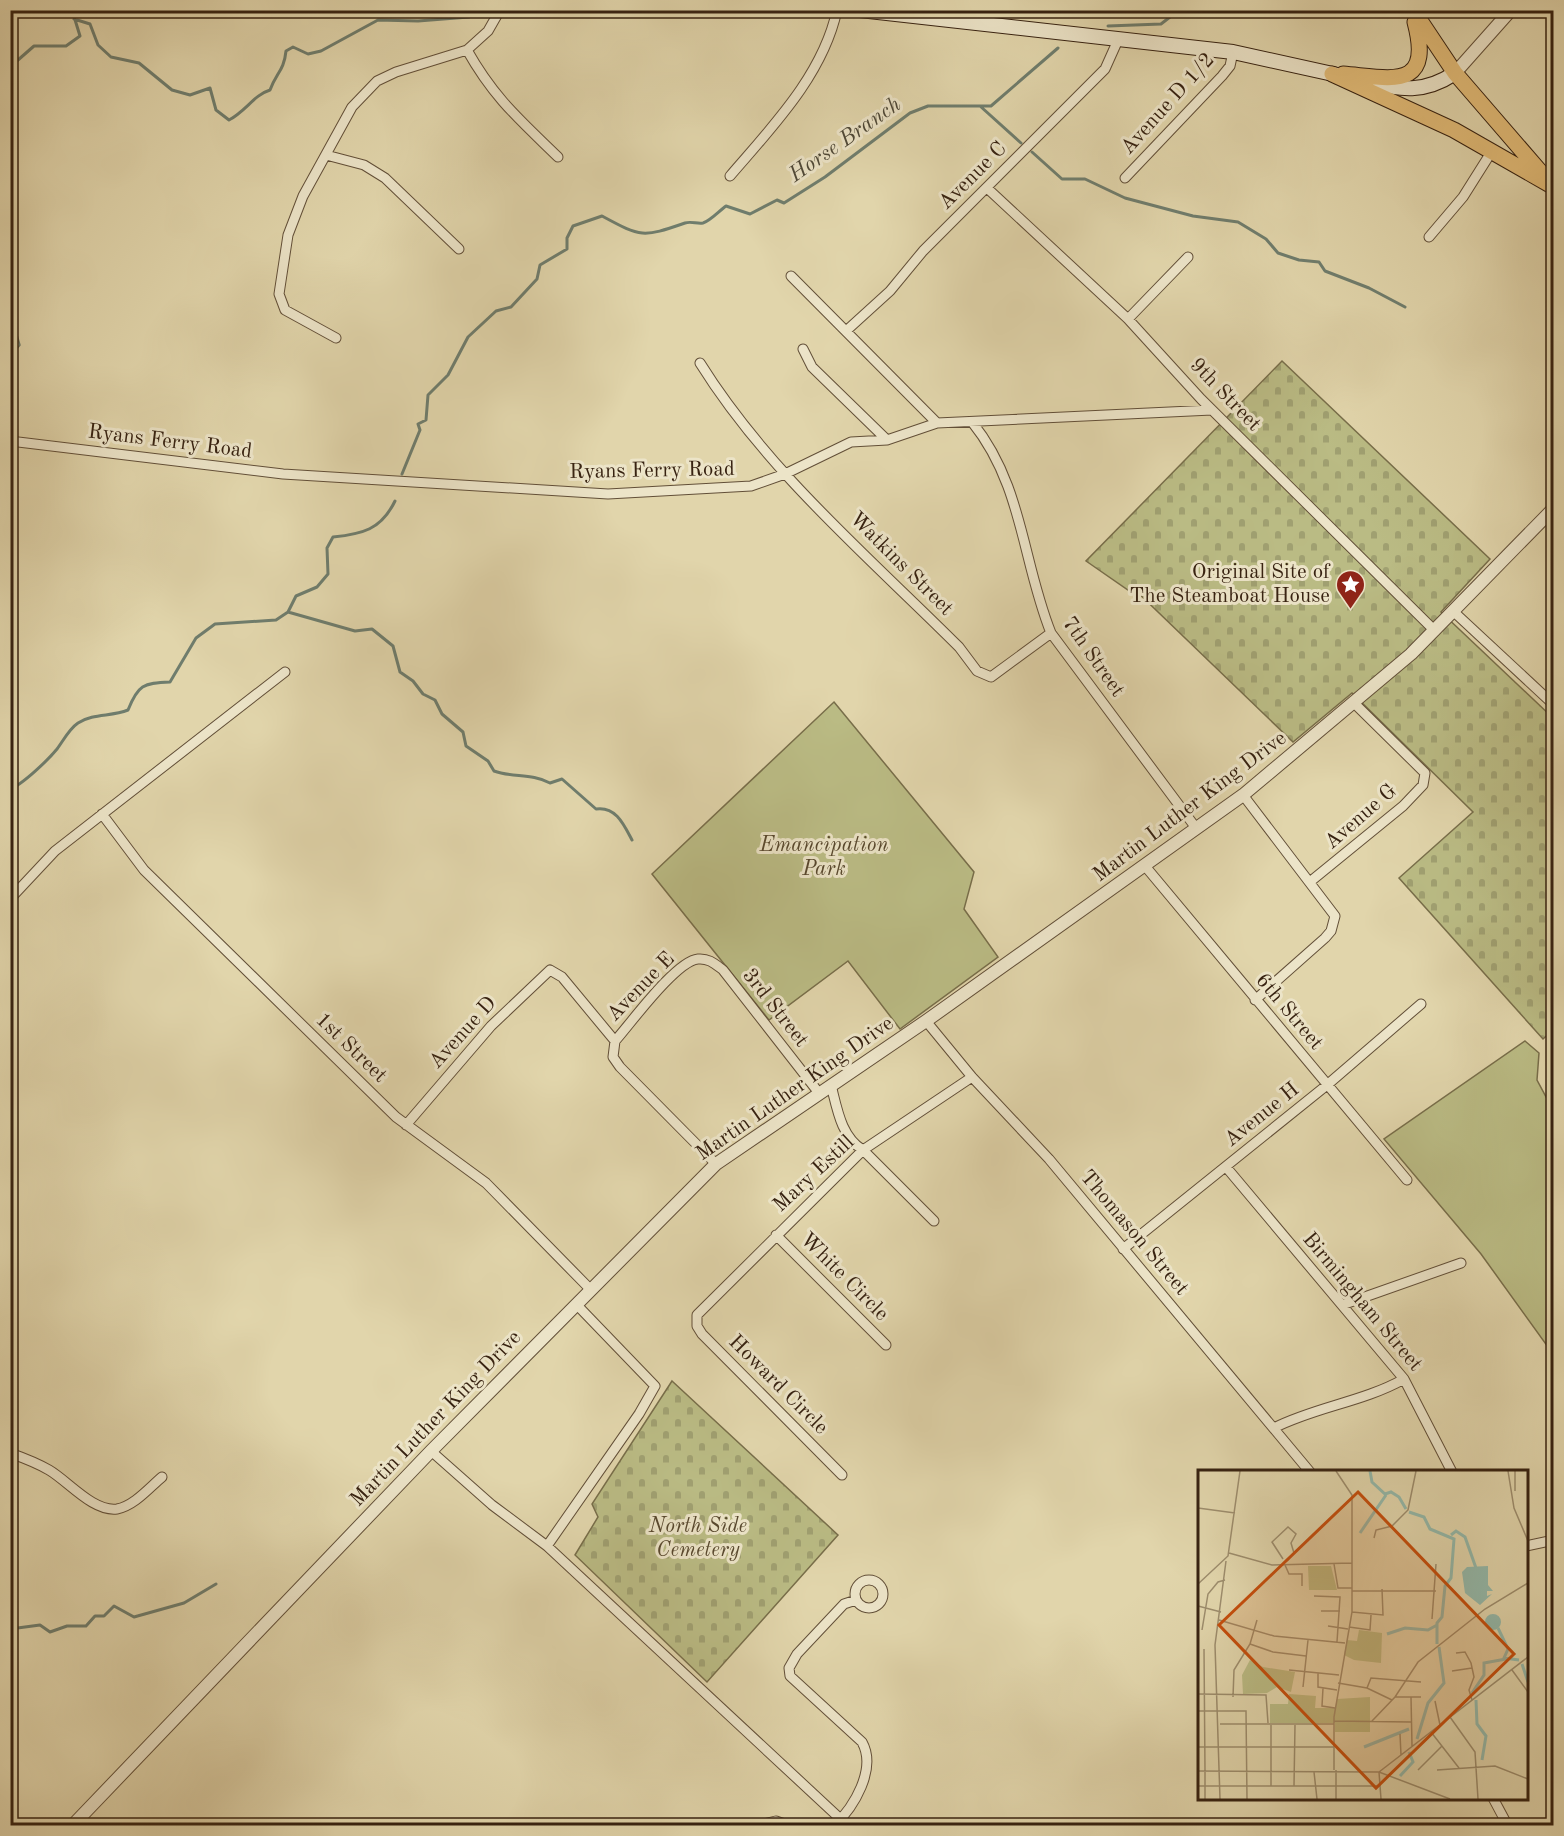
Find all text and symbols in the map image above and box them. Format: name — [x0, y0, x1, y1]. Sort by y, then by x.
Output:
street label: Avenue D 1/2 — [1117, 49, 1219, 159]
water label: Horse Branch — [784, 93, 905, 187]
street label: Avenue C — [935, 138, 1011, 214]
street label: 9th Street — [1185, 354, 1265, 436]
street label: Ryans Ferry Road — [87, 421, 253, 463]
street label: Ryans Ferry Road — [569, 459, 735, 483]
street label: Watkins Street — [845, 508, 957, 620]
place label: Original Site of The Steamboat House — [1129, 562, 1331, 607]
place icon: Original Site of The Steamboat House — [1335, 568, 1367, 610]
street label: 7th Street — [1058, 613, 1128, 701]
street label: Martin Luther King Drive — [1090, 728, 1290, 886]
street label: Avenue G — [1321, 780, 1401, 854]
park label: Emancipation Park — [759, 835, 888, 880]
street label: Avenue E — [603, 948, 679, 1026]
street label: 3rd Street — [738, 965, 812, 1051]
street label: 6th Street — [1251, 970, 1327, 1054]
street label: Avenue D — [425, 993, 501, 1073]
street label: 1st Street — [311, 1009, 391, 1087]
street label: Martin Luther King Drive — [692, 1013, 898, 1165]
street label: Avenue H — [1221, 1079, 1303, 1151]
street label: Mary Estill — [770, 1131, 859, 1216]
street label: Thomason Street — [1076, 1166, 1192, 1300]
street label: White Circle — [796, 1229, 892, 1325]
street label: Birmingham Street — [1298, 1229, 1426, 1375]
street label: Martin Luther King Drive — [347, 1327, 525, 1511]
street label: Howard Circle — [724, 1331, 832, 1439]
inset map — [1198, 1470, 1528, 1800]
park label: North Side Cemetery — [648, 1516, 747, 1561]

